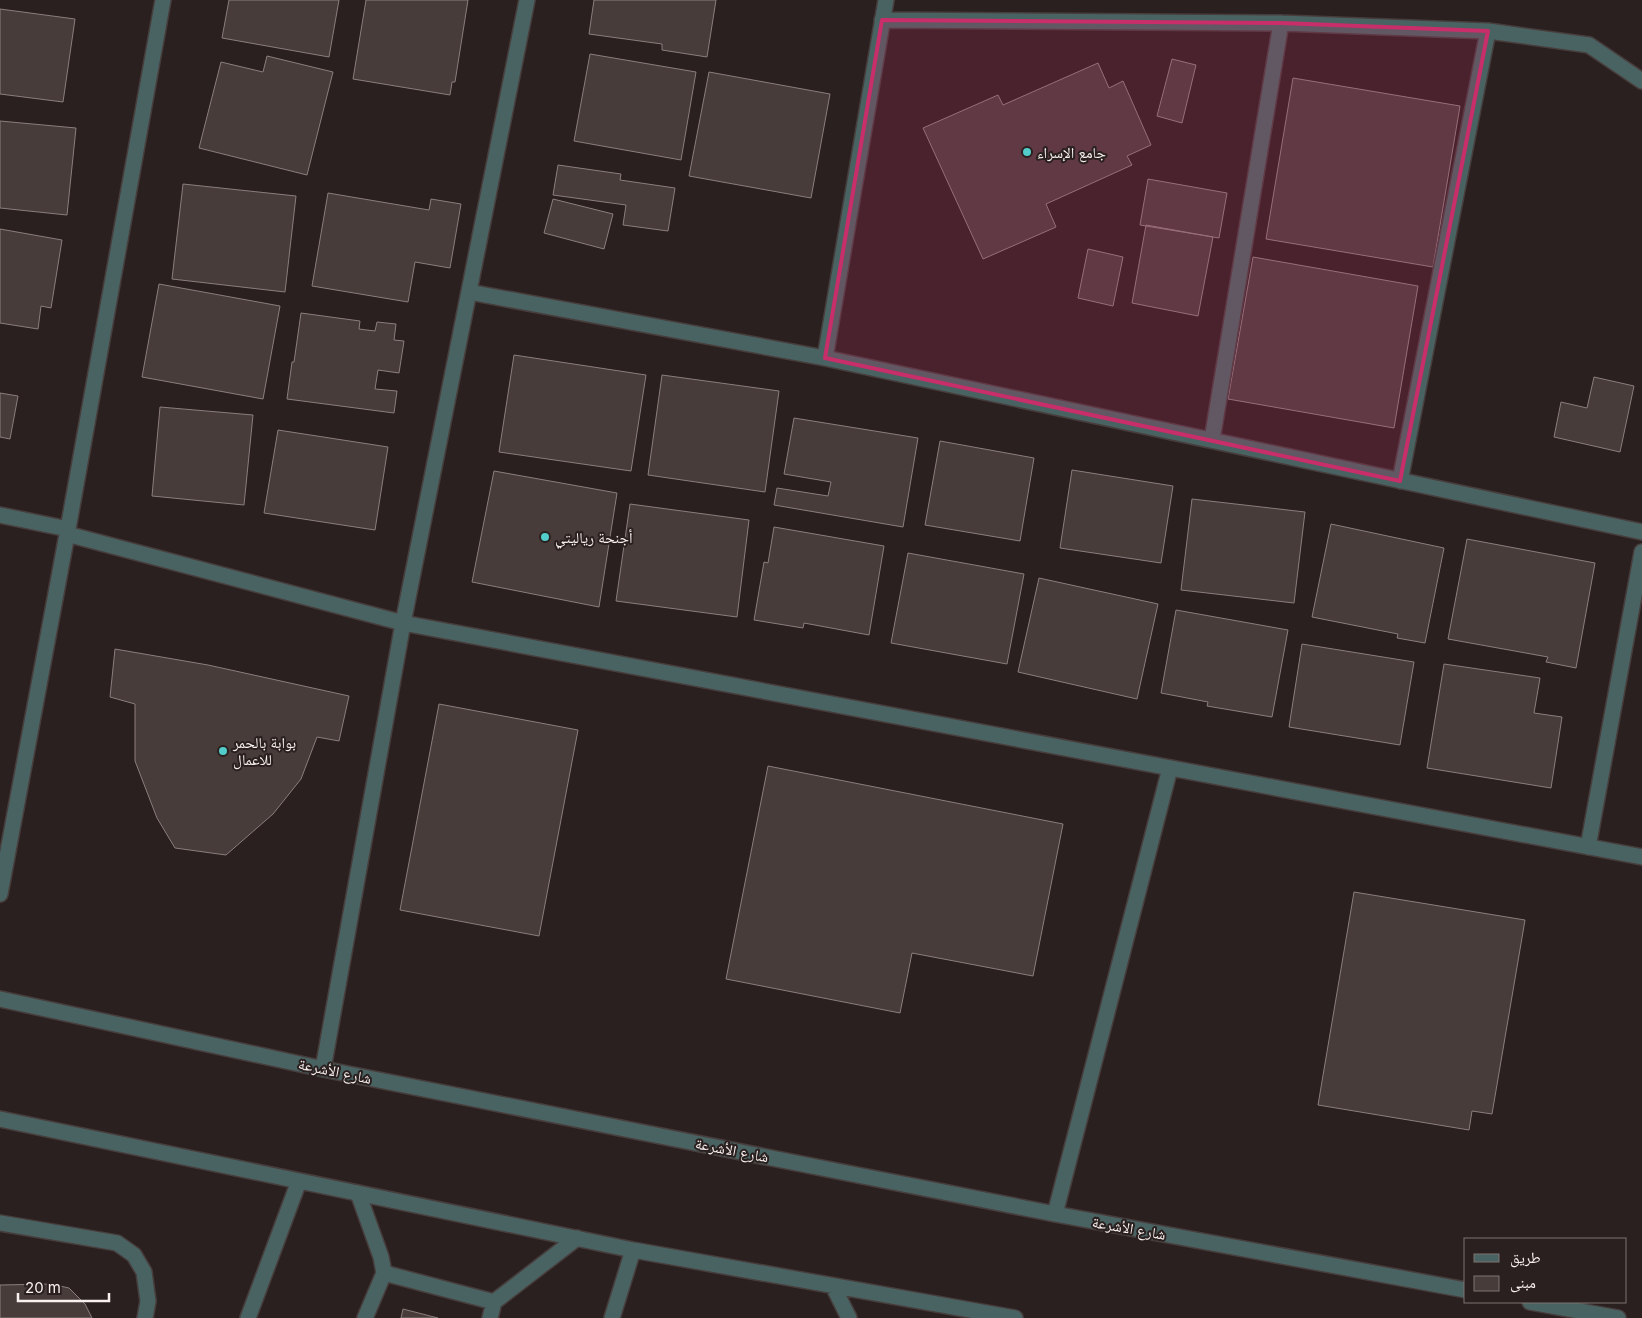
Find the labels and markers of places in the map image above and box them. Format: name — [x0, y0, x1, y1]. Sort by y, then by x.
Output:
place label: جامع الإسراء — [1037, 143, 1106, 163]
marker: جامع الإسراء — [1021, 146, 1033, 158]
place label: أجنحة رياليتي — [555, 528, 633, 549]
marker: أجنحة رياليتي — [539, 531, 551, 543]
place label: بوابة بالحمر للاعمال — [232, 733, 296, 770]
marker: بوابة بالحمر للاعمال — [217, 745, 229, 757]

